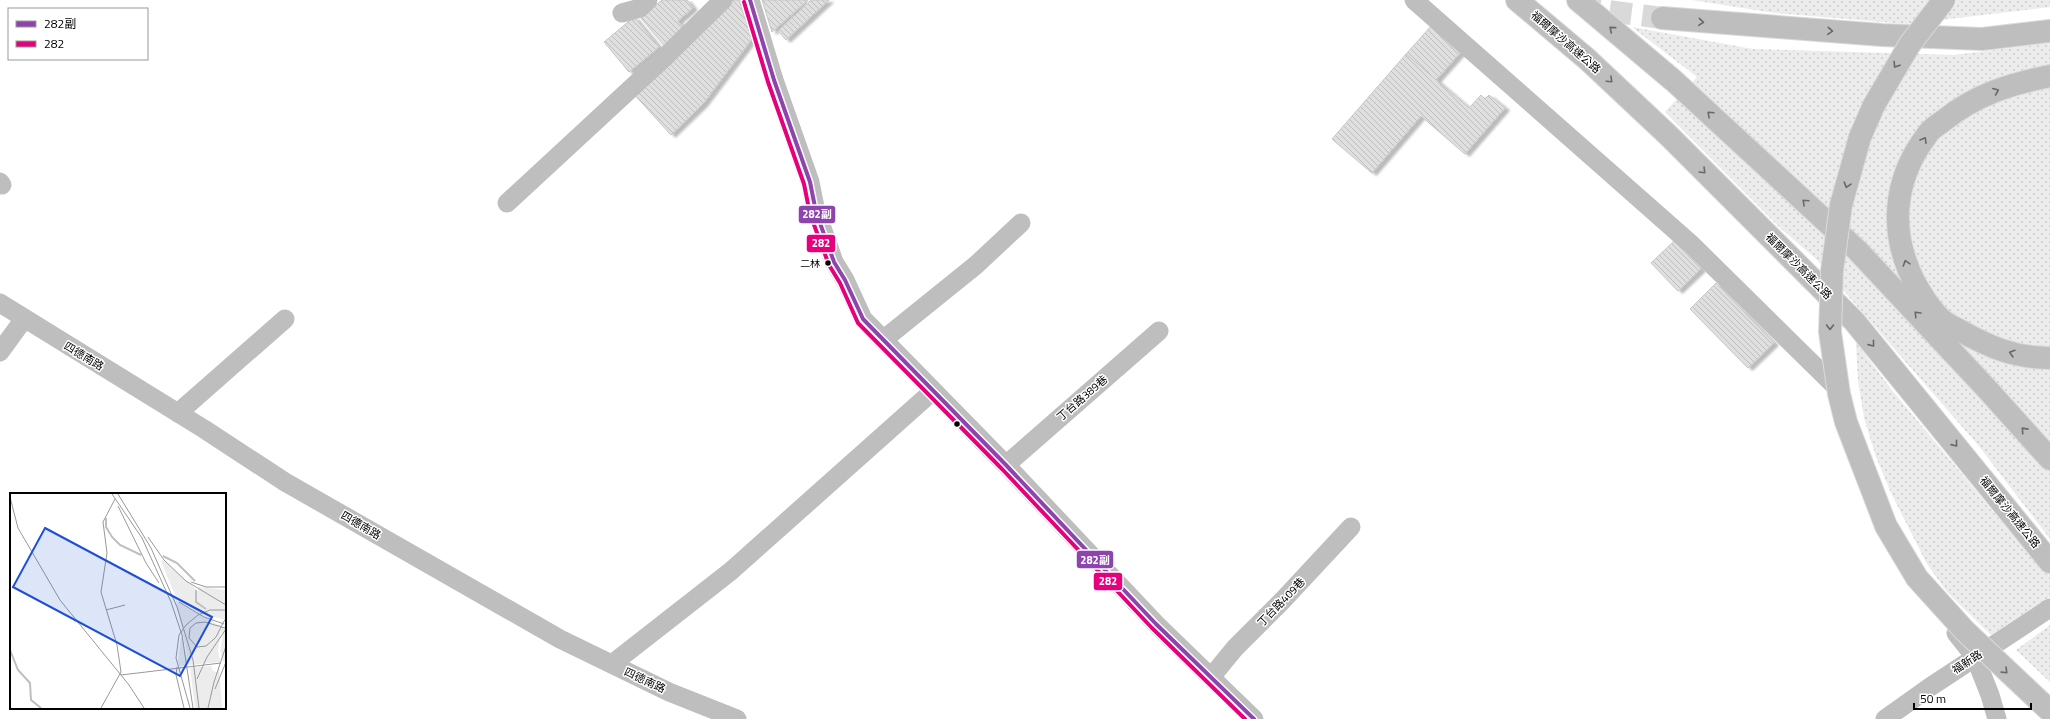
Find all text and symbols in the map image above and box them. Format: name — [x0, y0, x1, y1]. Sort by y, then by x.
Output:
street label: 福爾摩沙高速公路 — [1528, 7, 1604, 77]
legend — [8, 8, 148, 60]
text: 282副 — [44, 14, 76, 33]
one-way arrow — [1698, 17, 1704, 26]
one-way arrow — [1609, 27, 1617, 34]
one-way arrow — [1827, 27, 1833, 36]
text: 282 — [44, 34, 64, 53]
one-way arrow — [1894, 61, 1901, 68]
one-way arrow — [1605, 76, 1613, 83]
one-way arrow — [1992, 88, 2000, 96]
one-way arrow — [1707, 112, 1714, 119]
one-way arrow — [1919, 137, 1926, 144]
one-way arrow — [1698, 166, 1706, 174]
one-way arrow — [1843, 181, 1852, 188]
one-way arrow — [1802, 200, 1810, 207]
line badge: 282副 — [798, 205, 836, 224]
text: 282副 — [802, 206, 832, 222]
street label: 福爾摩沙高速公路 — [1762, 229, 1836, 303]
line badge: 282 — [806, 234, 836, 253]
text: 282 — [812, 235, 830, 251]
place label: 二林 — [800, 256, 820, 271]
marker: 二林 — [823, 258, 833, 268]
one-way arrow — [1902, 260, 1911, 267]
one-way arrow — [1914, 311, 1922, 319]
one-way arrow — [1826, 324, 1835, 330]
street label: 四德南路 — [61, 338, 107, 374]
one-way arrow — [1868, 339, 1875, 346]
one-way arrow — [2008, 349, 2015, 358]
street label: 丁台路389巷 — [1053, 371, 1111, 425]
unlabelled marker — [952, 419, 962, 429]
one-way arrow — [2021, 427, 2029, 435]
one-way arrow — [1950, 440, 1957, 447]
street label: 福爾摩沙高速公路 — [1976, 473, 2044, 551]
inset map — [10, 493, 226, 709]
street label: 四德南路 — [338, 507, 384, 543]
line badge: 282副 — [1076, 550, 1114, 569]
text: 282副 — [1080, 552, 1110, 568]
line badge: 282 — [1093, 572, 1123, 591]
text: 282 — [1099, 573, 1117, 589]
street label: 丁台路409巷 — [1254, 574, 1308, 630]
street label: 福新路 — [1949, 646, 1985, 678]
street label: 四德南路 — [622, 663, 668, 697]
one-way arrow — [2000, 666, 2008, 673]
scale bar — [1914, 685, 2031, 711]
text: 50 m — [1920, 689, 1946, 708]

